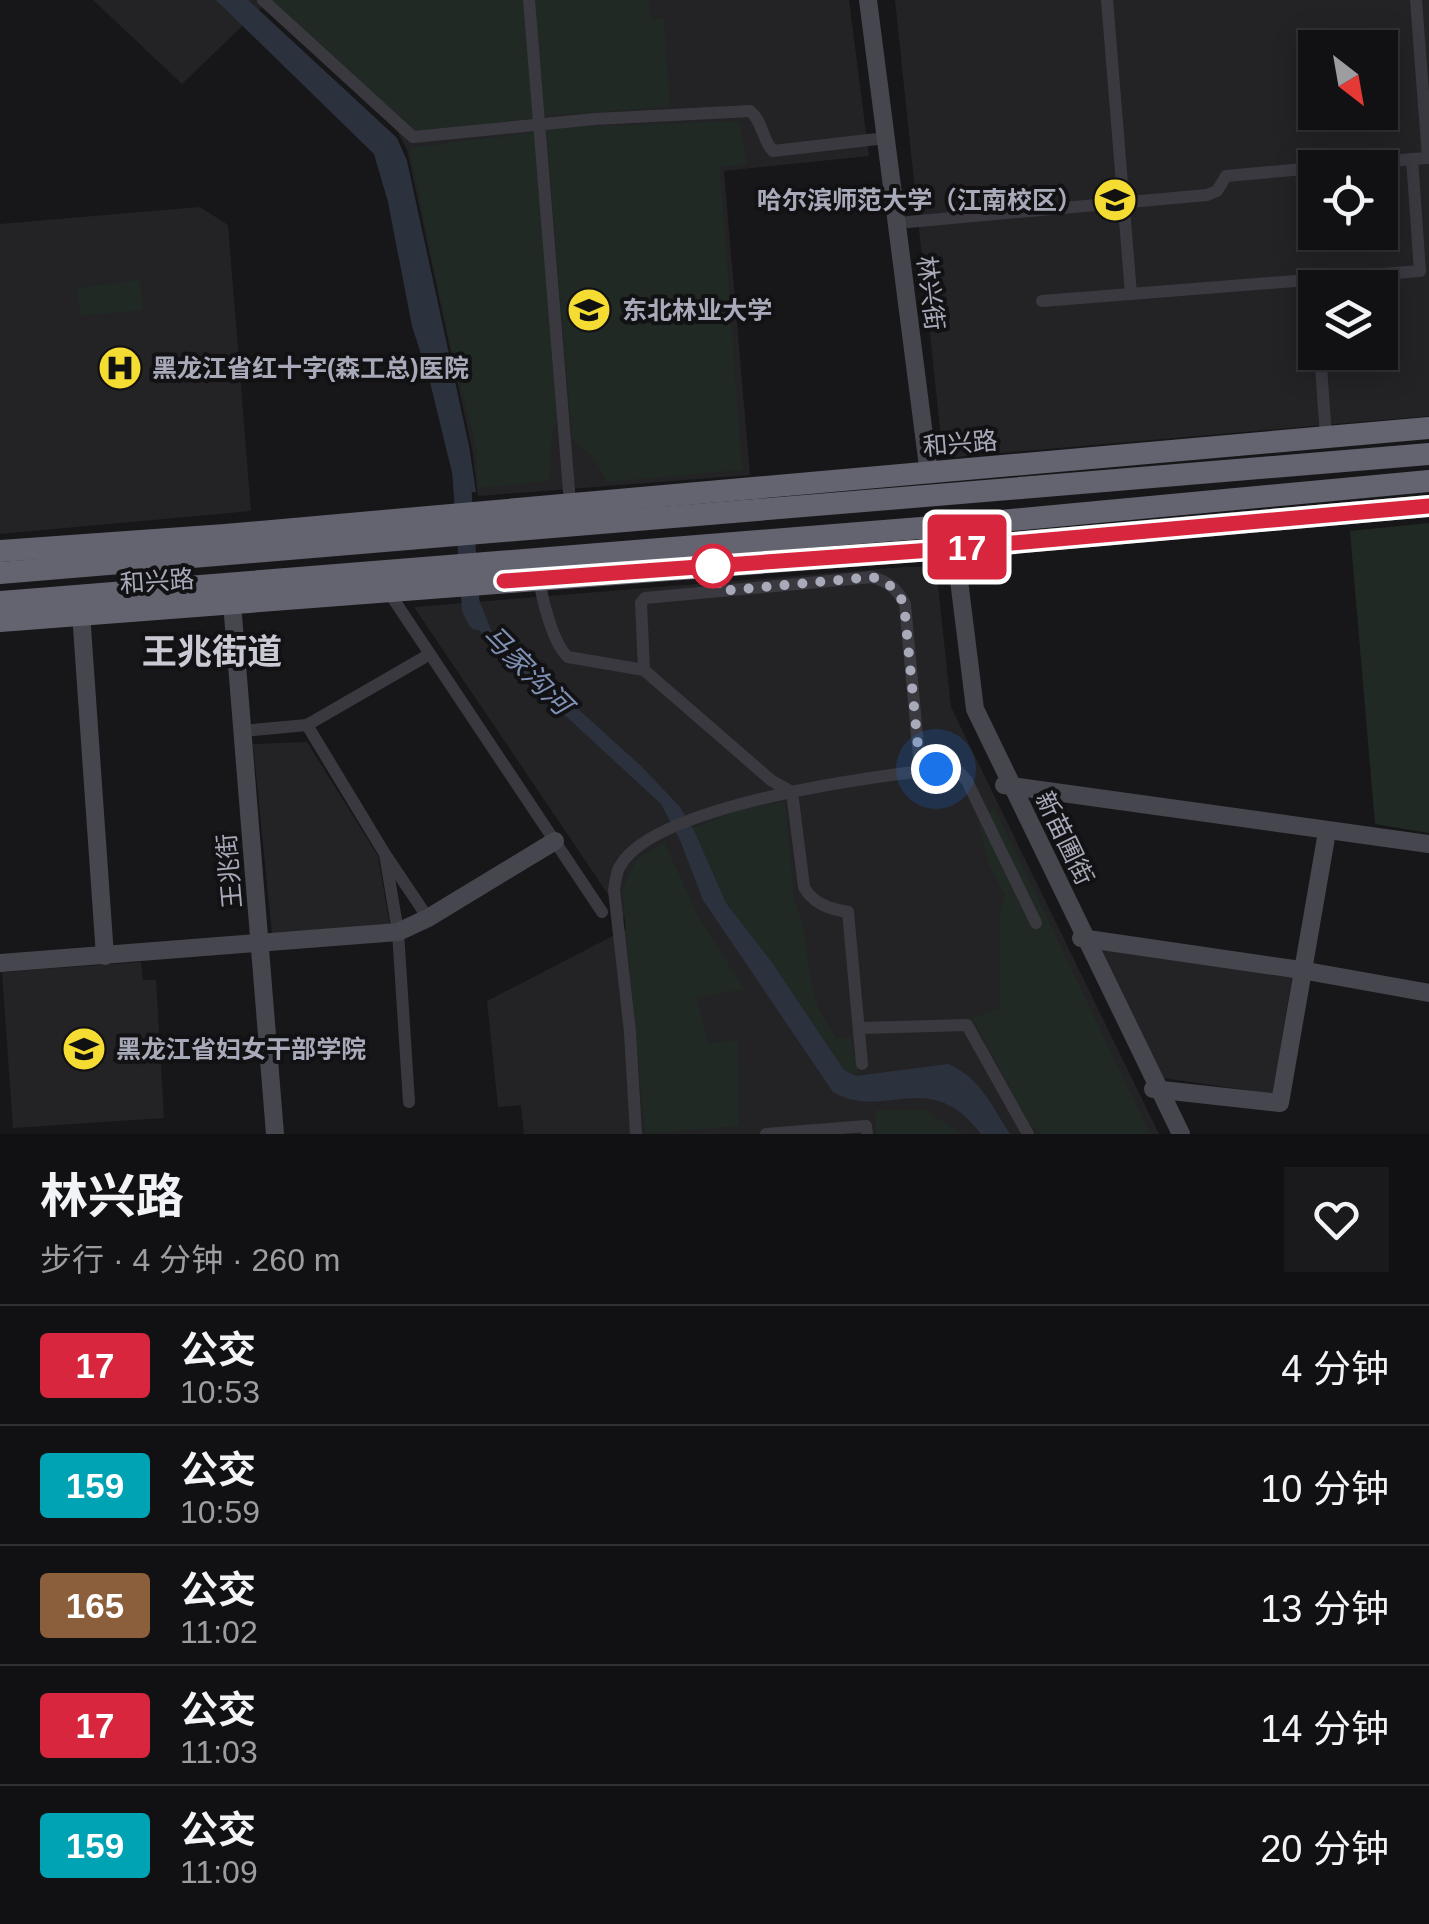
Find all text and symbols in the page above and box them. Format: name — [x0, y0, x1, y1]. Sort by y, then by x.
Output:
north arrow — [1298, 30, 1398, 130]
map controls — [1298, 30, 1398, 370]
button: locate — [1298, 150, 1398, 250]
school or university icon: 哈尔滨师范大学（江南校区） — [1092, 177, 1138, 223]
place label: 哈尔滨师范大学（江南校区） — [757, 186, 1082, 214]
street label: 林兴街 — [913, 254, 949, 332]
button: layers — [1298, 270, 1398, 370]
school or university icon: 东北林业大学 — [566, 287, 612, 333]
place label: 东北林业大学 — [622, 296, 772, 324]
hospital icon: 黑龙江省红十字(森工总)医院 — [97, 345, 143, 391]
place label: 黑龙江省红十字(森工总)医院 — [152, 354, 469, 382]
street label: 和兴路 — [921, 426, 999, 460]
line badge: 17 — [922, 514, 1012, 580]
text: 17 — [948, 528, 986, 567]
unlabelled marker — [692, 545, 734, 587]
street label: 和兴路 — [119, 564, 195, 598]
water label: 马家沟河 — [476, 619, 581, 724]
district label: 王兆街道 — [142, 632, 282, 671]
your location — [911, 744, 961, 794]
street label: 新苗圃街 — [1030, 787, 1100, 889]
street label: 王兆街 — [212, 832, 246, 910]
school or university icon: 黑龙江省妇女干部学院 — [61, 1026, 107, 1072]
place label: 黑龙江省妇女干部学院 — [116, 1035, 366, 1063]
button: heart — [1284, 1167, 1389, 1272]
text: 林兴路 — [40, 1170, 184, 1223]
text: 步行 · 4 分钟 · 260 m — [40, 1242, 341, 1278]
text: 公交 — [180, 1329, 256, 1371]
text: 17 — [76, 1346, 114, 1385]
text: 4 分钟 — [1281, 1348, 1389, 1390]
text: 10:53 — [180, 1374, 260, 1410]
text: 公交 — [180, 1449, 256, 1491]
text: 159 — [66, 1466, 124, 1505]
text: 10 分钟 — [1260, 1468, 1389, 1510]
text: 10:59 — [180, 1494, 260, 1530]
text: 公交 — [180, 1569, 256, 1611]
text: 165 — [66, 1586, 124, 1625]
text: 13 分钟 — [1260, 1588, 1389, 1630]
text: 11:02 — [180, 1614, 258, 1650]
text: 公交 — [180, 1689, 256, 1731]
text: 17 — [76, 1706, 114, 1745]
text: 14 分钟 — [1260, 1708, 1389, 1750]
text: 11:03 — [180, 1734, 258, 1770]
text: 公交 — [180, 1809, 256, 1851]
text: 159 — [66, 1826, 124, 1865]
text: 20 分钟 — [1260, 1828, 1389, 1870]
text: 11:09 — [180, 1854, 258, 1890]

